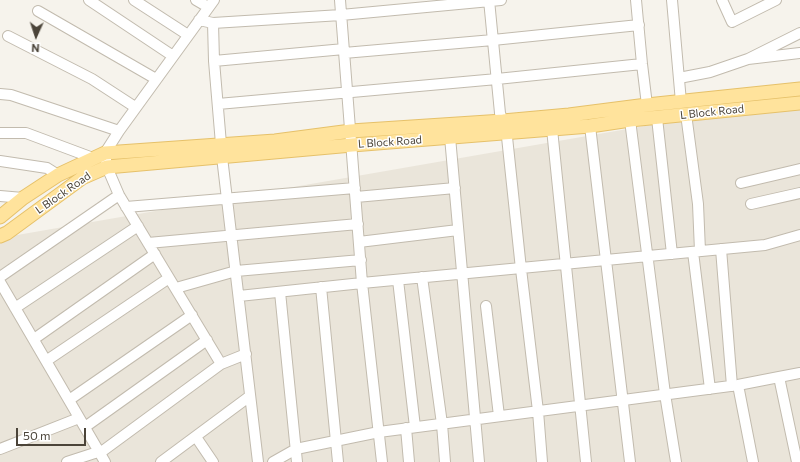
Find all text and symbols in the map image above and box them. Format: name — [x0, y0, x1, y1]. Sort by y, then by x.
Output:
north arrow — [16, 16, 56, 56]
text: N — [31, 42, 40, 55]
street label: L Block Road — [679, 102, 745, 122]
street label: L Block Road — [358, 133, 422, 151]
street label: L Block Road — [33, 169, 93, 217]
scale bar — [18, 420, 88, 446]
text: 50 m — [23, 428, 51, 442]

